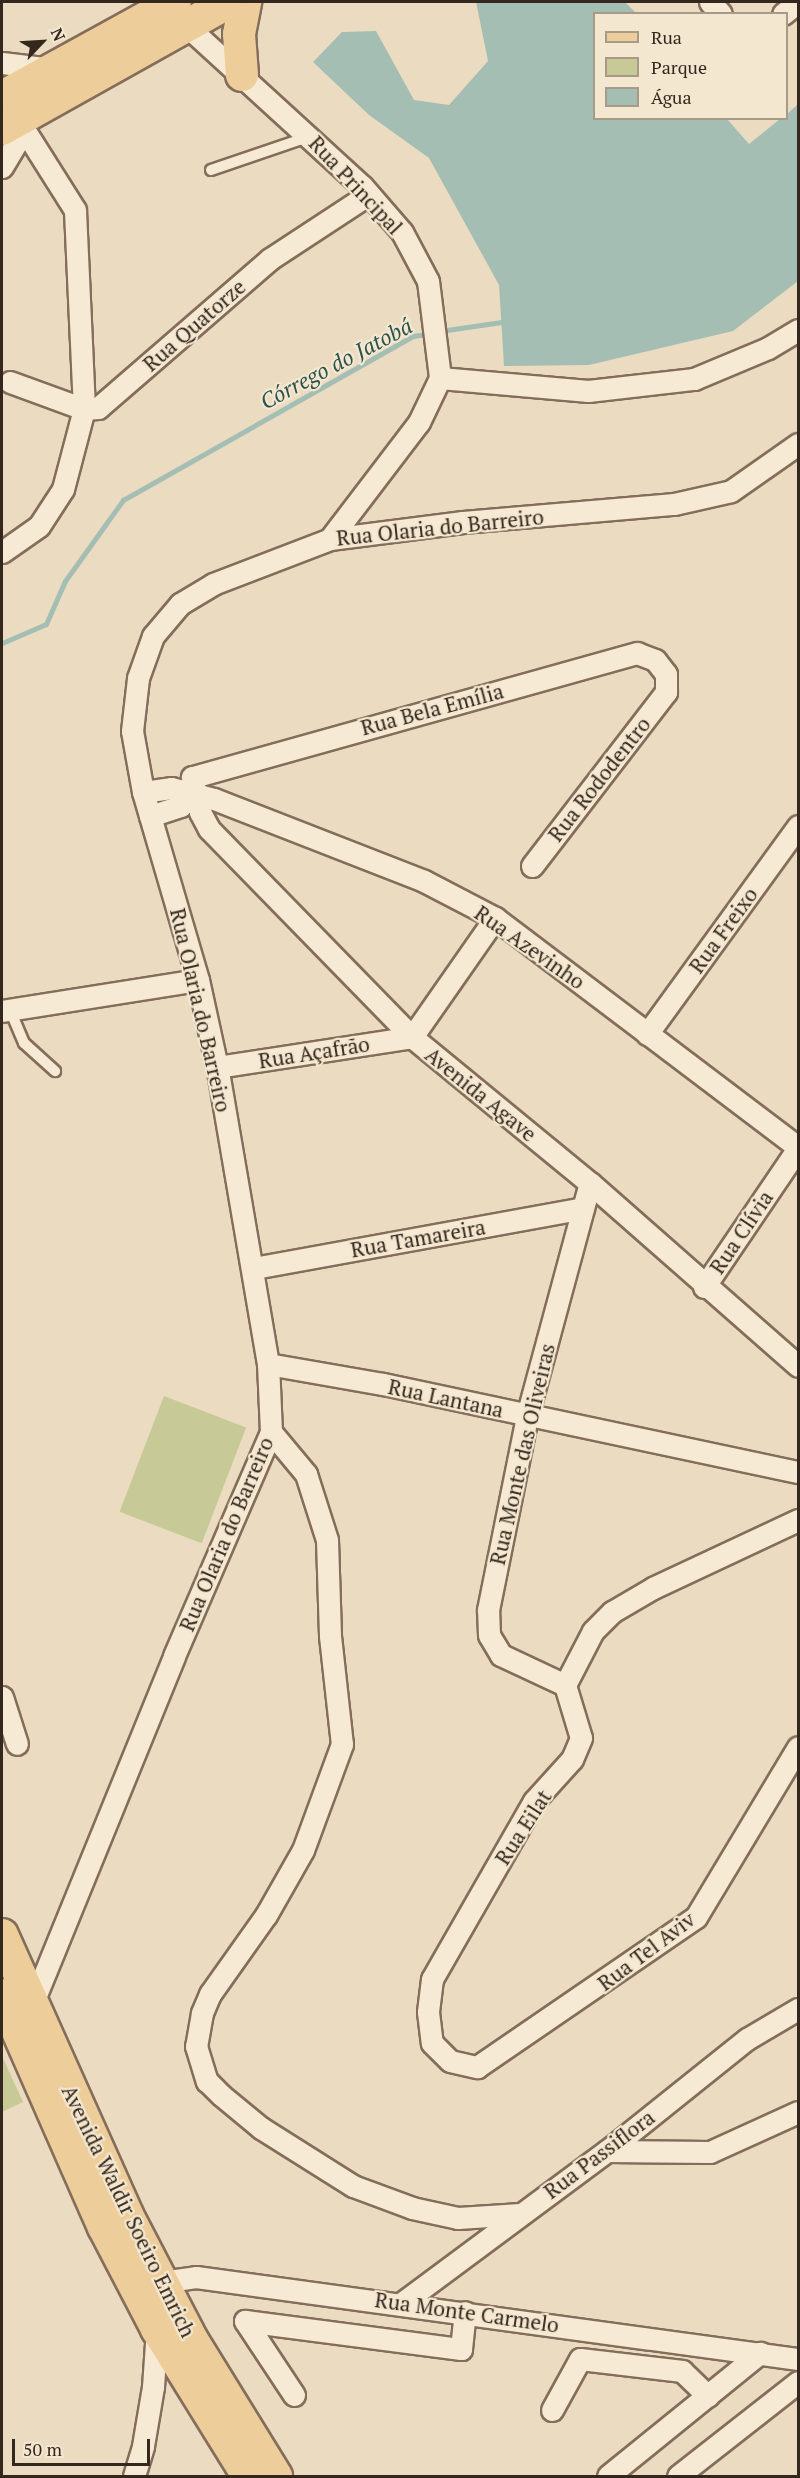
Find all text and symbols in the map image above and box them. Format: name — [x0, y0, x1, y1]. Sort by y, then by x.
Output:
north arrow — [12, 12, 72, 72]
legend — [593, 12, 788, 120]
text: N — [46, 24, 71, 45]
text: Rua — [651, 25, 682, 49]
text: Parque — [651, 55, 707, 79]
text: Água — [651, 85, 692, 109]
street label: Rua Principal — [304, 131, 408, 239]
street label: Rua Quatorze — [138, 274, 250, 376]
water label: Córrego do Jatobá — [255, 312, 417, 414]
street label: Rua Olaria do Barreiro — [335, 504, 545, 550]
street label: Rua Bela Emília — [358, 678, 506, 740]
street label: Rua Rododentro — [543, 712, 655, 846]
street label: Rua Freixo — [683, 882, 763, 978]
street label: Rua Azevinho — [470, 900, 590, 994]
street label: Rua Olaria do Barreiro — [165, 906, 237, 1114]
street label: Rua Açafrão — [256, 1031, 372, 1073]
street label: Avenida Agave — [420, 1041, 542, 1147]
street label: Rua Clívia — [704, 1186, 778, 1278]
street label: Rua Tamareira — [349, 1214, 487, 1262]
street label: Rua Monte das Oliveiras — [484, 1341, 560, 1567]
street label: Rua Lantana — [386, 1373, 506, 1423]
street label: Rua Olaria do Barreiro — [174, 1433, 278, 1635]
street label: Rua Eilat — [489, 1785, 557, 1869]
street label: Rua Tel Aviv — [592, 1906, 700, 1996]
street label: Avenida Waldir Soeiro Emrich — [57, 2081, 201, 2341]
street label: Rua Passiflora — [539, 2104, 659, 2204]
street label: Rua Monte Carmelo — [373, 2287, 561, 2337]
scale bar — [15, 2427, 153, 2465]
text: 50 m — [23, 2437, 62, 2461]

